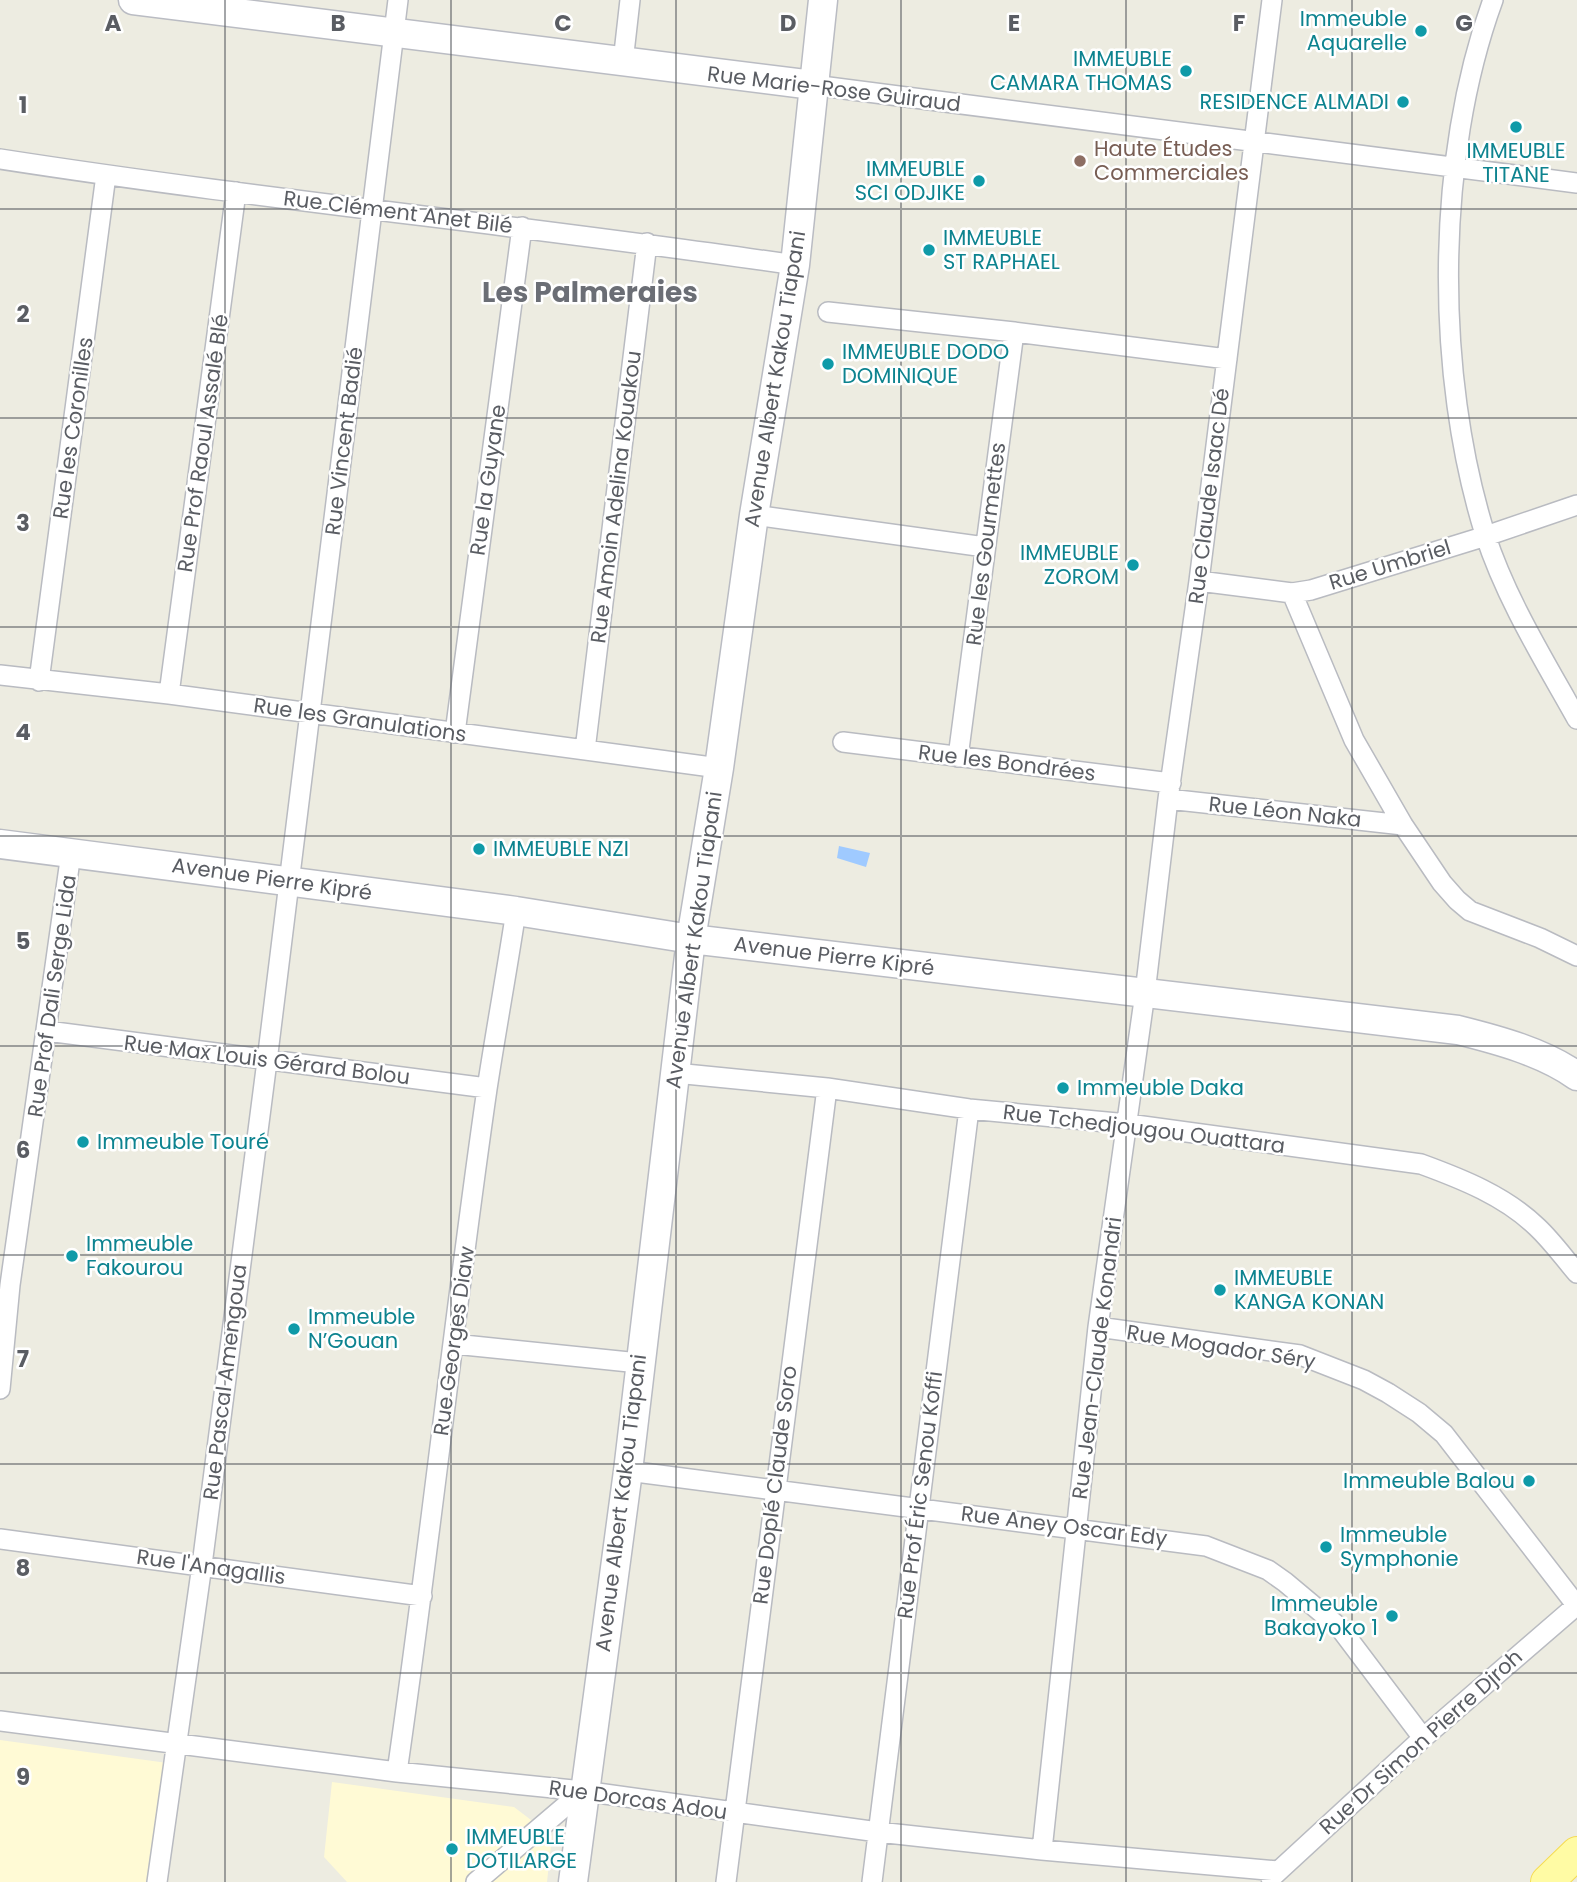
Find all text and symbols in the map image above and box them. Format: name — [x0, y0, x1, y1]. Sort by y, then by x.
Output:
place label: Immeuble Aquarelle — [1300, 4, 1407, 57]
text: A — [105, 7, 122, 39]
text: B — [330, 7, 346, 39]
text: C — [554, 7, 572, 39]
text: D — [780, 7, 796, 39]
text: E — [1008, 7, 1020, 39]
text: F — [1233, 7, 1245, 39]
text: G — [1455, 7, 1473, 39]
marker: Immeuble Aquarelle — [1413, 23, 1429, 39]
place label: IMMEUBLE CAMARA THOMAS — [990, 44, 1172, 97]
street label: Rue Marie-Rose Guiraud — [706, 59, 962, 118]
marker: IMMEUBLE CAMARA THOMAS — [1178, 63, 1194, 79]
place label: RESIDENCE ALMADI — [1200, 87, 1389, 116]
text: 1 — [19, 89, 27, 121]
marker: RESIDENCE ALMADI — [1395, 94, 1411, 110]
marker: IMMEUBLE TITANE — [1508, 119, 1524, 135]
place label: Haute Études Commerciales — [1094, 134, 1249, 187]
place label: IMMEUBLE TITANE — [1467, 136, 1566, 189]
marker: Haute Études Commerciales — [1072, 153, 1088, 169]
place label: IMMEUBLE SCI ODJIKE — [855, 154, 965, 207]
marker: IMMEUBLE SCI ODJIKE — [971, 173, 987, 189]
street label: Rue Clément Anet Bilé — [282, 183, 514, 240]
place label: IMMEUBLE ST RAPHAEL — [943, 223, 1060, 276]
street label: Avenue Albert Kakou Tiapani — [737, 229, 812, 529]
marker: IMMEUBLE ST RAPHAEL — [921, 242, 937, 258]
district label: Les Palmeraies — [482, 273, 698, 312]
text: 2 — [16, 298, 30, 330]
street label: Rue Prof Raoul Assalé Blé — [170, 312, 235, 574]
street label: Rue les Coronilles — [45, 335, 100, 521]
place label: IMMEUBLE DODO DOMINIQUE — [842, 337, 1009, 390]
street label: Rue Vincent Badié — [318, 345, 369, 537]
street label: Rue Amoin Adelina Kouakou — [583, 349, 648, 645]
marker: IMMEUBLE DODO DOMINIQUE — [820, 356, 836, 372]
street label: Rue Claude Isaac Dé — [1181, 386, 1236, 606]
street label: Rue la Guyane — [463, 403, 512, 557]
street label: Rue les Gourmettes — [959, 441, 1012, 647]
text: 3 — [16, 507, 30, 539]
street label: Rue Umbriel — [1325, 532, 1454, 597]
place label: IMMEUBLE ZOROM — [1020, 538, 1119, 591]
marker: IMMEUBLE ZOROM — [1125, 557, 1141, 573]
street label: Rue les Granulations — [252, 690, 468, 749]
text: 4 — [15, 716, 31, 748]
street label: Rue les Bondrées — [917, 737, 1097, 788]
street label: Avenue Albert Kakou Tiapani — [658, 789, 729, 1090]
street label: Rue Léon Naka — [1207, 789, 1363, 834]
place label: IMMEUBLE NZI — [493, 834, 629, 863]
marker: IMMEUBLE NZI — [471, 841, 487, 857]
street label: Avenue Pierre Kipré — [170, 850, 374, 907]
street label: Rue Prof Dali Serge Lida — [20, 873, 83, 1119]
text: 5 — [16, 925, 30, 957]
street label: Avenue Pierre Kipré — [732, 929, 936, 982]
street label: Rue Max Louis Gérard Bolou — [122, 1028, 412, 1091]
place label: Immeuble Daka — [1077, 1073, 1244, 1102]
marker: Immeuble Daka — [1055, 1080, 1071, 1096]
street label: Rue Tchedjougou Ouattara — [1001, 1097, 1287, 1160]
place label: Immeuble Touré — [97, 1127, 269, 1156]
text: 6 — [16, 1134, 30, 1166]
marker: Immeuble Touré — [75, 1134, 91, 1150]
street label: Rue Jean-Claude Konandri — [1065, 1215, 1128, 1501]
place label: Immeuble Fakourou — [86, 1229, 193, 1282]
street label: Rue Georges Diaw — [426, 1244, 481, 1437]
marker: Immeuble Fakourou — [64, 1248, 80, 1264]
street label: Rue Pascal Amengoua — [196, 1262, 253, 1502]
place label: IMMEUBLE KANGA KONAN — [1234, 1263, 1384, 1316]
marker: IMMEUBLE KANGA KONAN — [1212, 1282, 1228, 1298]
place label: Immeuble N’Gouan — [308, 1302, 415, 1355]
street label: Rue Mogador Séry — [1125, 1317, 1318, 1376]
marker: Immeuble N’Gouan — [286, 1321, 302, 1337]
text: 7 — [17, 1343, 29, 1375]
street label: Avenue Albert Kakou Tiapani — [588, 1352, 653, 1654]
street label: Rue Doplé Claude Soro — [745, 1364, 804, 1606]
street label: Rue Prof Éric Senou Koffi — [890, 1370, 949, 1620]
place label: Immeuble Balou — [1343, 1466, 1515, 1495]
marker: Immeuble Balou — [1521, 1473, 1537, 1489]
street label: Rue Aney Oscar Edy — [959, 1498, 1169, 1553]
place label: Immeuble Symphonie — [1340, 1520, 1458, 1573]
marker: Immeuble Symphonie — [1318, 1539, 1334, 1555]
street label: Rue l'Anagallis — [135, 1542, 287, 1591]
text: 8 — [16, 1552, 30, 1584]
place label: Immeuble Bakayoko 1 — [1264, 1589, 1378, 1642]
marker: Immeuble Bakayoko 1 — [1384, 1608, 1400, 1624]
street label: Rue Dr Simon Pierre Djroh — [1313, 1642, 1529, 1841]
text: 9 — [16, 1761, 30, 1793]
street label: Rue Dorcas Adou — [547, 1773, 729, 1826]
place label: IMMEUBLE DOTILARGE — [466, 1822, 577, 1875]
marker: IMMEUBLE DOTILARGE — [444, 1841, 460, 1857]

